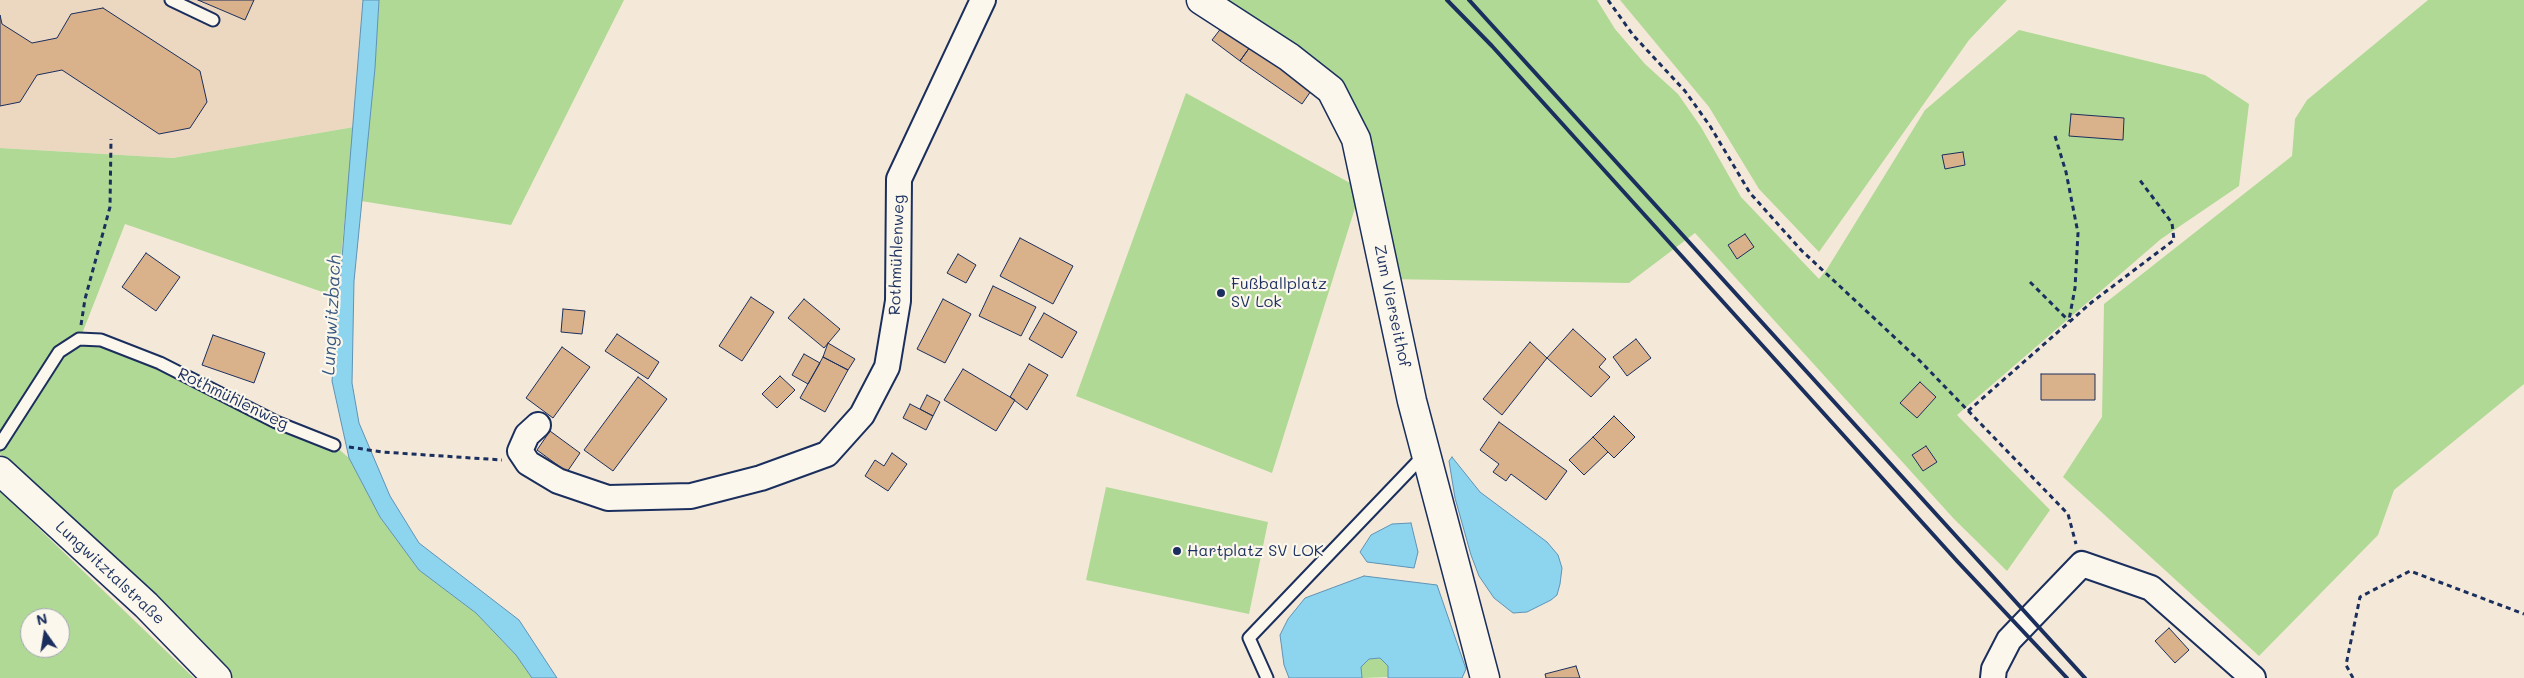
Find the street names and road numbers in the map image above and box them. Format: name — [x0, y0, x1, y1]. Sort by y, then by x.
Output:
street label: Rothmühlenweg — [885, 194, 909, 316]
street label: Zum Vierseithof — [1370, 243, 1414, 369]
street label: Rothmühlenweg — [175, 364, 291, 434]
street label: Lungwitztalstraße — [51, 517, 169, 629]

